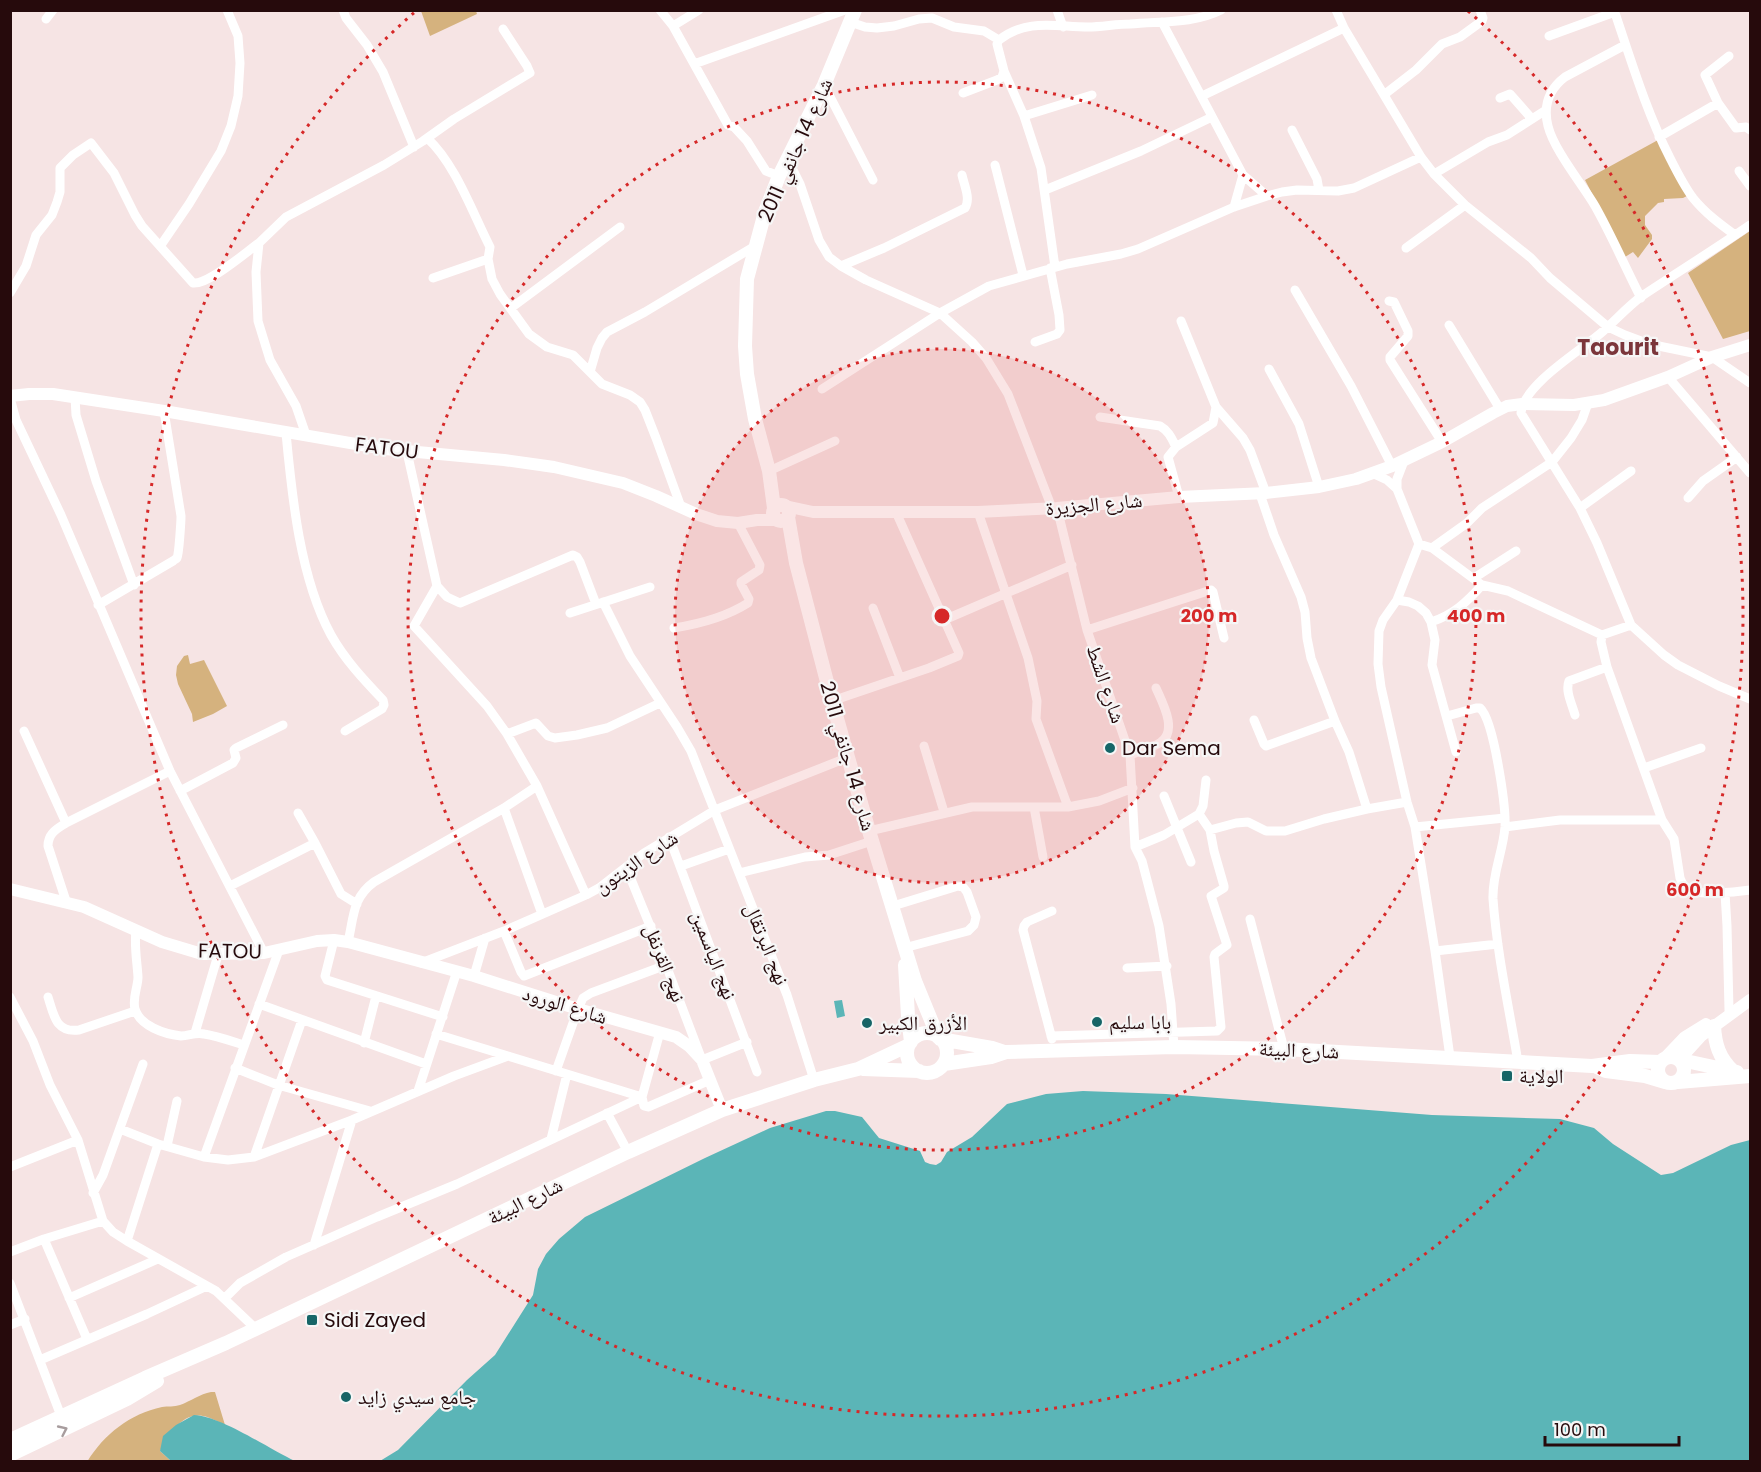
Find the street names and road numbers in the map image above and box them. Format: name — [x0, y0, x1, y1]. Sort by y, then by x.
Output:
street label: شارع 14 جانفي 2011 — [751, 74, 841, 227]
street label: FATOU — [354, 430, 420, 466]
street label: شارع الجزيرة — [1045, 486, 1143, 522]
street label: شارع الشط — [1080, 641, 1132, 727]
street label: شارع 14 جانفي 2011 — [811, 678, 883, 835]
street label: شارع الزيتون — [589, 824, 683, 900]
street label: نهج البرتقال — [738, 899, 796, 989]
street label: نهج الياسمين — [684, 906, 744, 1004]
street label: نهج القرنفل — [637, 920, 693, 1006]
street label: FATOU — [198, 936, 262, 966]
street label: شارع الورود — [519, 979, 611, 1031]
street label: شارع البيئة — [1258, 1035, 1340, 1065]
street label: شارع البيئة — [483, 1171, 567, 1231]

